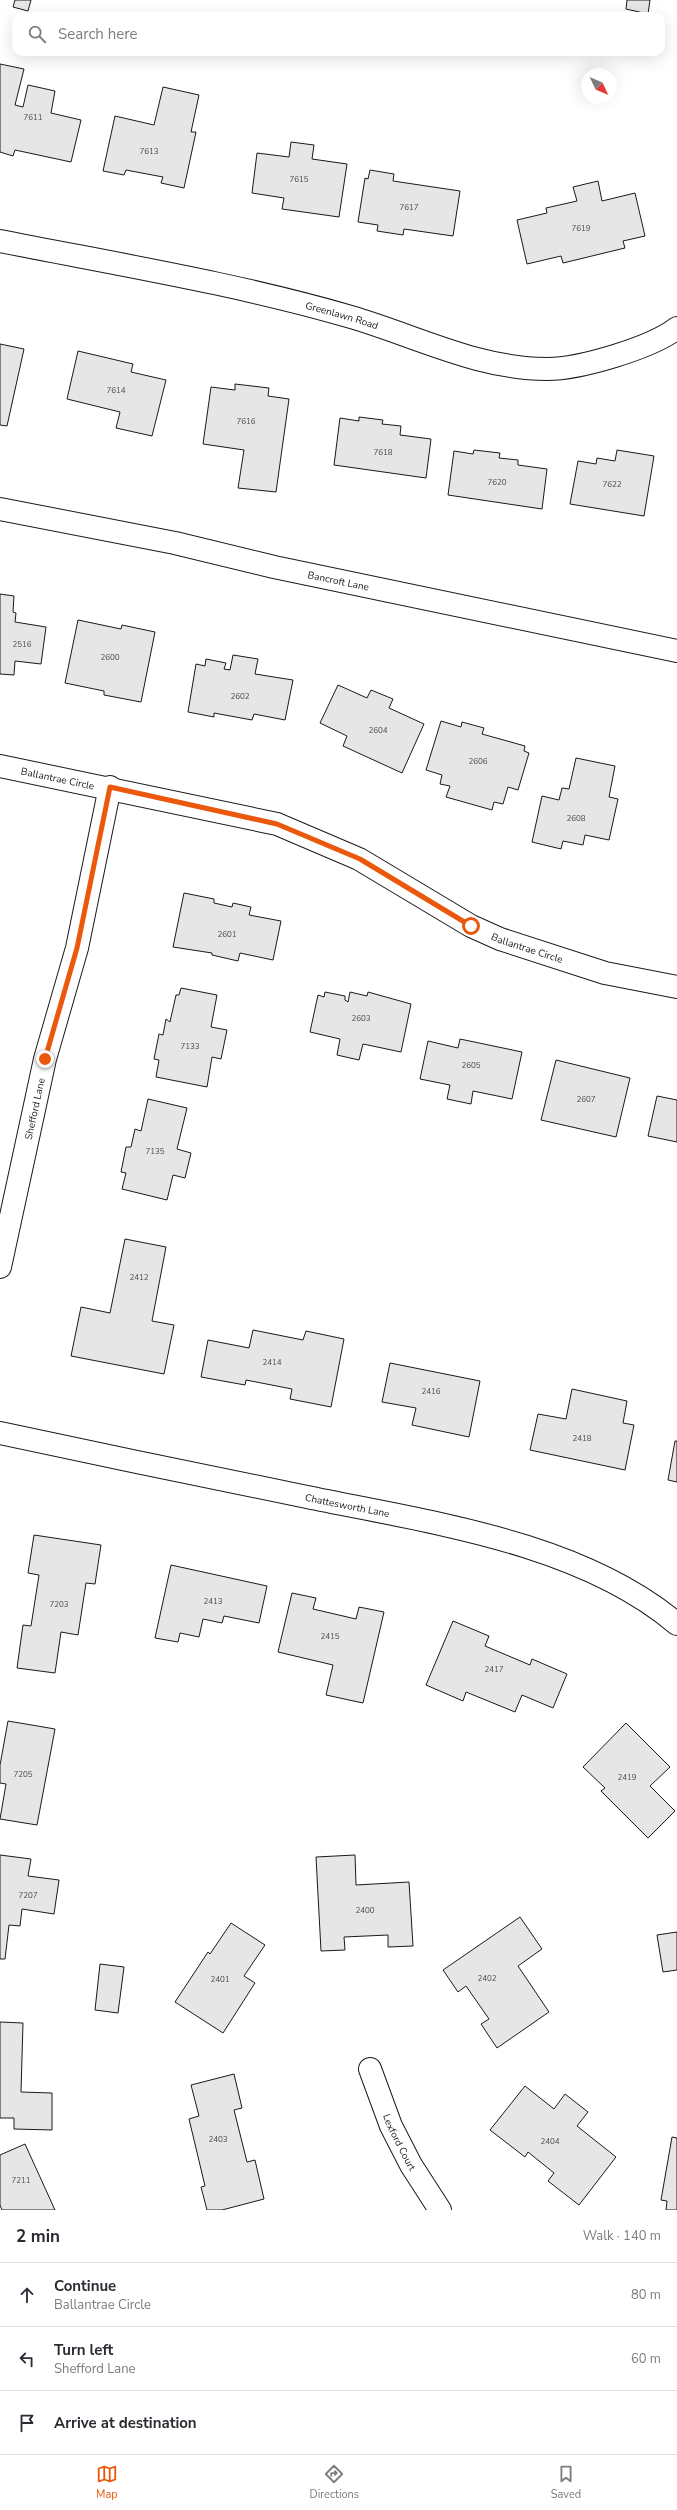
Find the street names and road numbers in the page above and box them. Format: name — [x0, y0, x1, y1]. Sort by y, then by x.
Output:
street label: Greenlawn Road — [304, 299, 380, 333]
street label: Bancroft Lane — [306, 568, 370, 595]
street label: Ballantrae Circle — [20, 765, 96, 794]
street label: Ballantrae Circle — [489, 930, 565, 967]
street label: Shefford Lane — [22, 1077, 49, 1141]
street label: Chattesworth Lane — [304, 1491, 391, 1521]
street label: Lexford Court — [379, 2112, 419, 2174]

